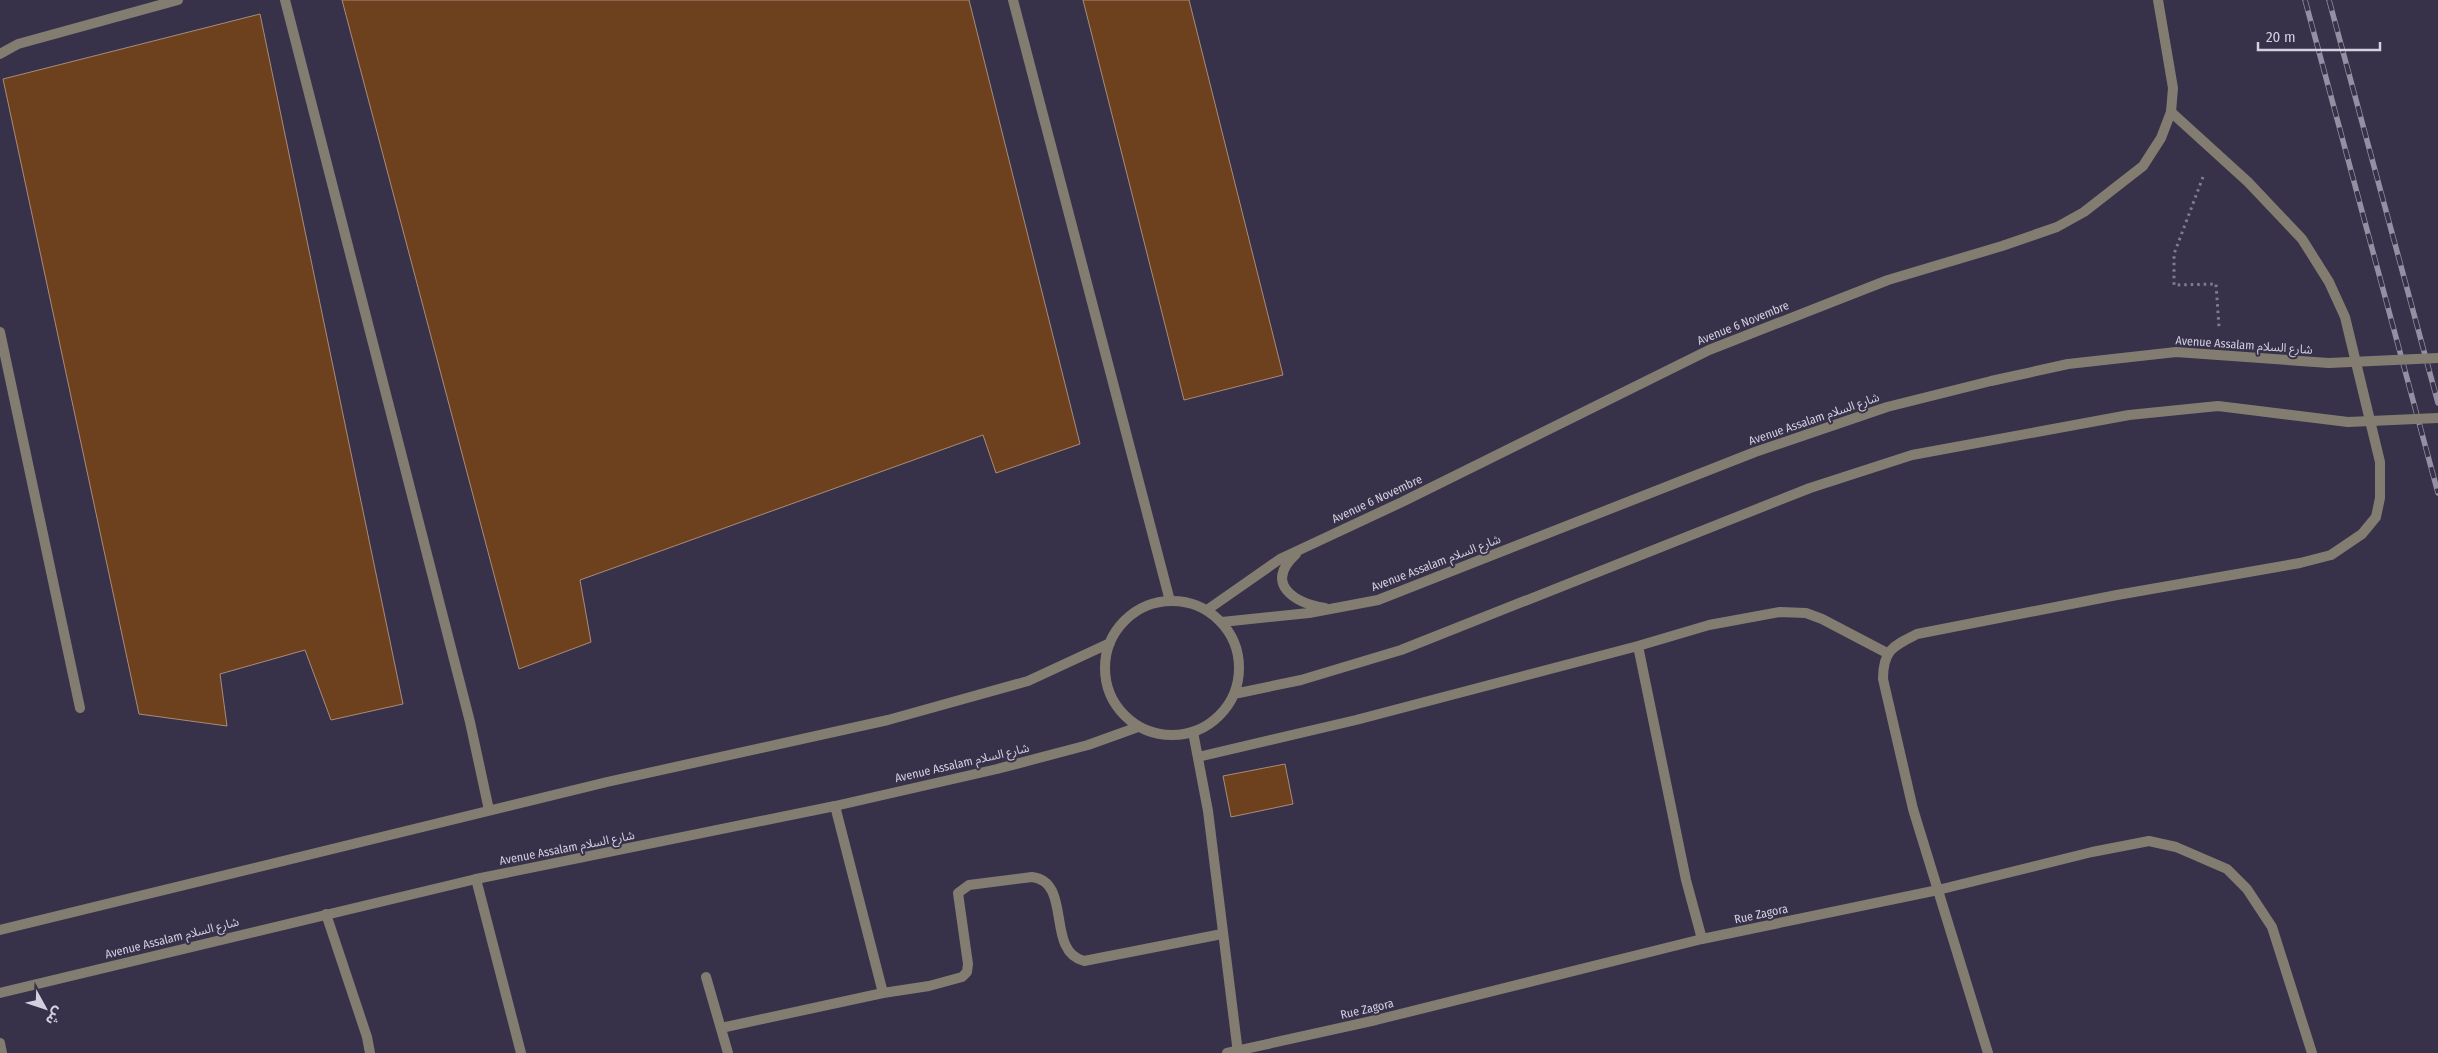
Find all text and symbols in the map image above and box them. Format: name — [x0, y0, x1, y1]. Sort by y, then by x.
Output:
scale bar — [2258, 20, 2380, 52]
text: 20 m — [2266, 28, 2296, 46]
street label: Avenue 6 Novembre — [1695, 298, 1791, 348]
street label: Avenue Assalam شارع السلام — [2175, 333, 2313, 359]
street label: Avenue Assalam شارع السلام — [1747, 390, 1882, 450]
street label: Avenue 6 Novembre — [1330, 472, 1424, 526]
street label: Avenue Assalam شارع السلام — [1369, 532, 1503, 596]
street label: Avenue Assalam شارع السلام — [893, 741, 1031, 787]
street label: Avenue Assalam شارع السلام — [498, 828, 636, 870]
street label: Rue Zagora — [1733, 901, 1789, 926]
street label: Avenue Assalam شارع السلام — [104, 915, 241, 963]
north arrow — [20, 983, 70, 1033]
street label: Rue Zagora — [1339, 996, 1395, 1022]
text: ش — [42, 1003, 67, 1029]

